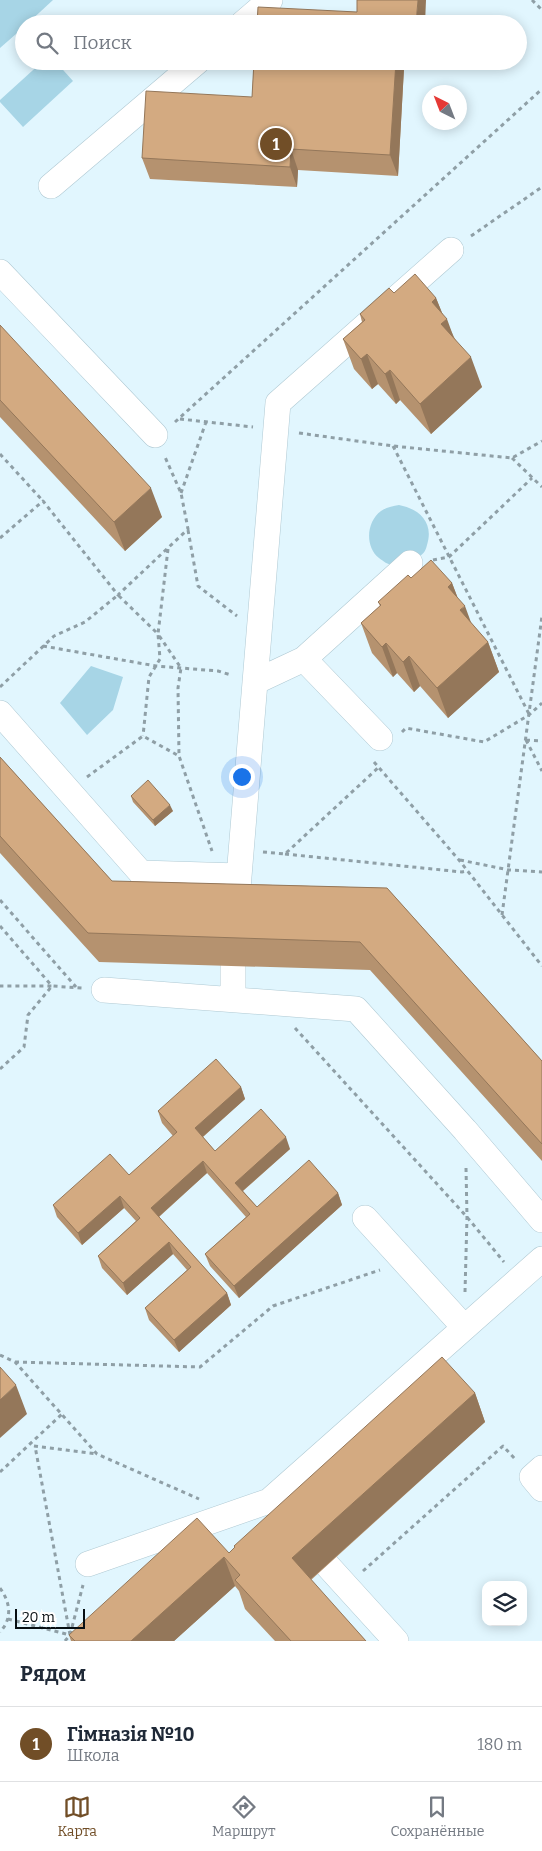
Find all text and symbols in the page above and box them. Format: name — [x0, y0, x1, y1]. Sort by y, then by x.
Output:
search box — [15, 15, 527, 70]
icon: search — [33, 29, 61, 57]
text: Поиск — [73, 31, 132, 54]
north arrow — [422, 85, 467, 130]
pin: 1 — [260, 125, 292, 163]
your location — [229, 764, 255, 790]
map controls — [482, 1581, 527, 1626]
button: layers — [482, 1581, 527, 1626]
scale bar — [15, 1606, 85, 1629]
text: 20 m — [22, 1609, 55, 1626]
text: Рядом — [20, 1661, 86, 1687]
text: Гімназія №10 — [67, 1723, 195, 1746]
text: 1 — [33, 1735, 39, 1754]
text: 180 m — [477, 1735, 522, 1754]
text: Школа — [67, 1746, 119, 1765]
tab: Карта — [58, 1793, 97, 1840]
tab: Маршрут — [212, 1793, 275, 1840]
tab: Сохранённые — [390, 1793, 484, 1840]

